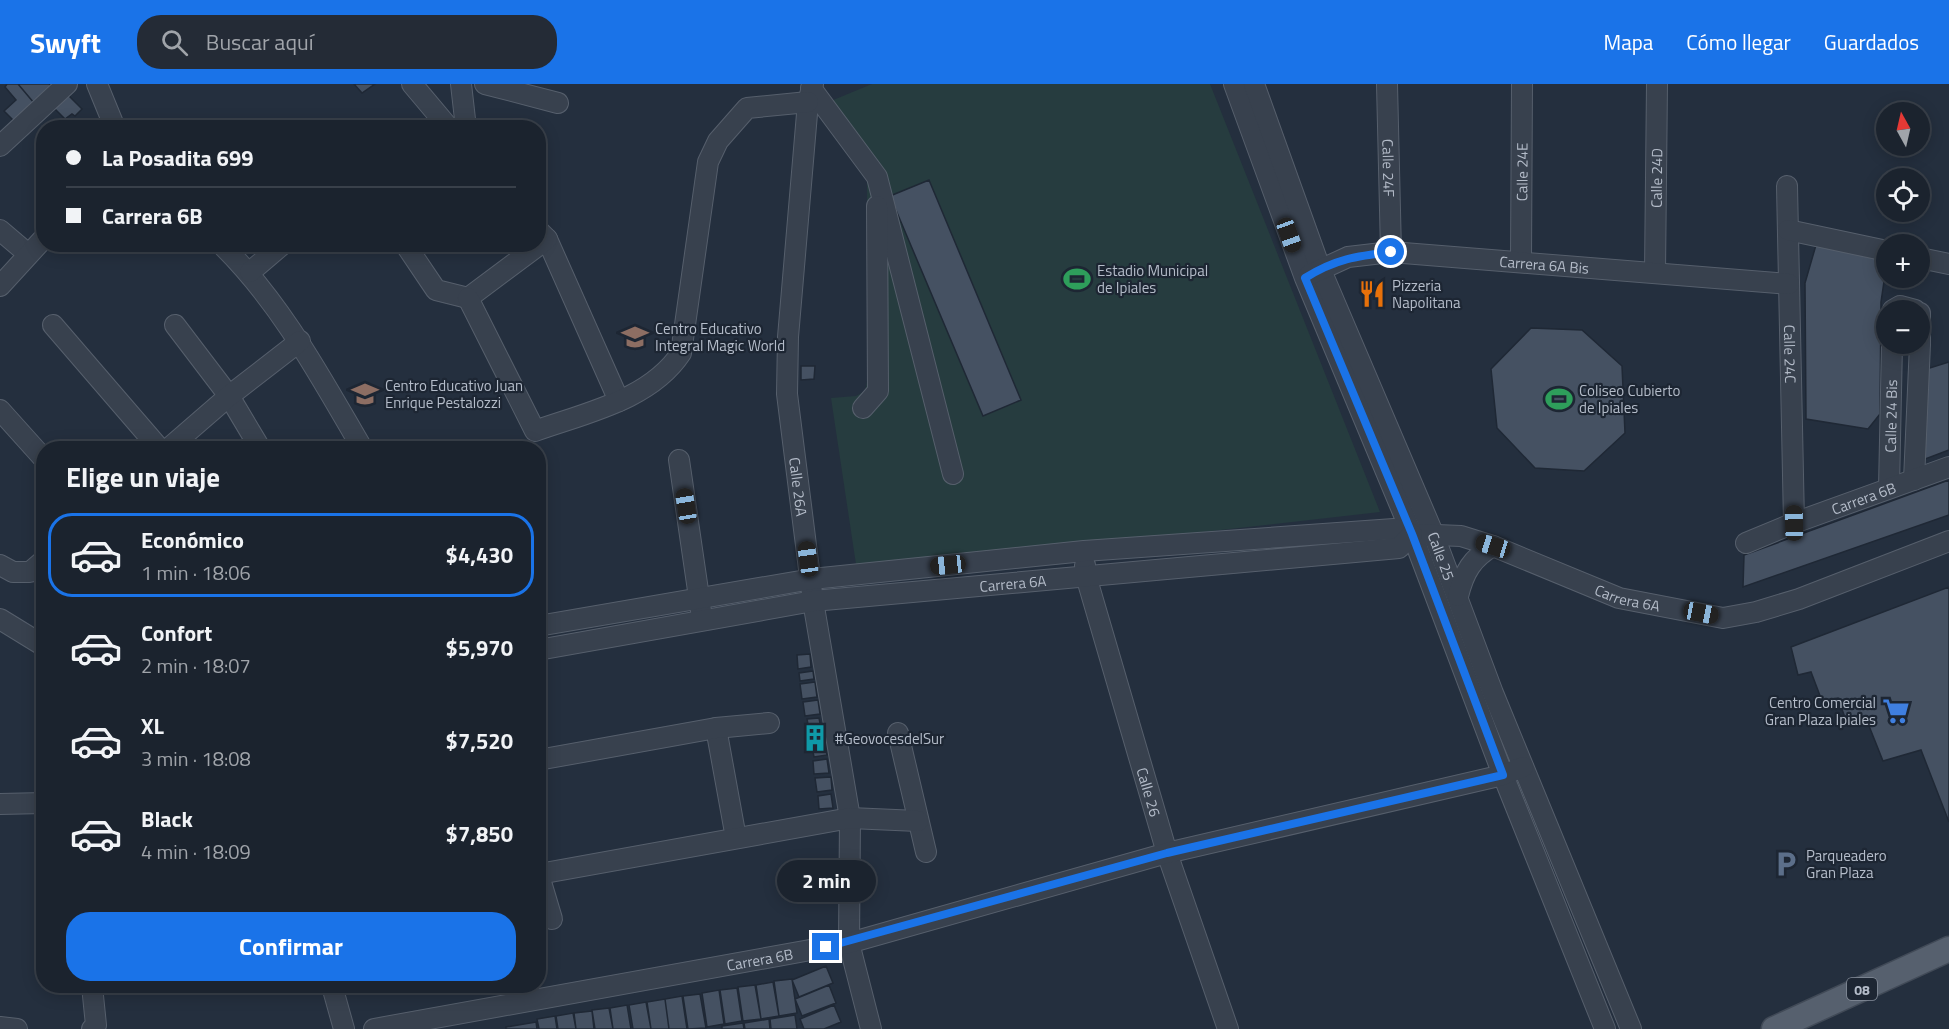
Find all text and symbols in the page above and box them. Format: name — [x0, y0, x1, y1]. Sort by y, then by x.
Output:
search box — [137, 15, 557, 69]
text: Swyft — [30, 21, 101, 64]
text: Buscar aquí — [206, 25, 313, 59]
icon: search — [158, 26, 191, 59]
text: Mapa — [1604, 26, 1653, 58]
text: Cómo llegar — [1686, 26, 1791, 58]
text: Guardados — [1824, 26, 1919, 58]
north arrow — [1876, 102, 1930, 156]
map controls — [1876, 102, 1930, 354]
street label: Calle 24F — [1377, 139, 1401, 197]
text: La Posadita 699 — [102, 141, 254, 175]
street label: Calle 24E — [1510, 143, 1533, 201]
street label: Calle 24D — [1644, 148, 1668, 208]
button: locate — [1876, 168, 1930, 222]
text: Carrera 6B — [102, 199, 203, 233]
car — [1274, 215, 1304, 255]
button: + — [1876, 234, 1930, 288]
route start — [1377, 238, 1404, 265]
street label: Carrera 6A Bis — [1499, 249, 1590, 279]
place label: Estadio Municipal de Ipiales — [1097, 259, 1208, 299]
sports icon: Estadio Municipal de Ipiales — [1062, 264, 1092, 294]
place label: Pizzeria Napolitana — [1392, 274, 1461, 314]
restaurant icon: Pizzeria Napolitana — [1357, 279, 1387, 309]
button: − — [1876, 300, 1930, 354]
place label: Centro Educativo Integral Magic World — [655, 317, 785, 357]
school or university icon: Centro Educativo Integral Magic World — [620, 322, 650, 352]
street label: Calle 24C — [1778, 324, 1803, 383]
place label: Centro Educativo Juan Enrique Pestalozzi — [385, 374, 523, 414]
school or university icon: Centro Educativo Juan Enrique Pestalozzi — [350, 379, 380, 409]
place label: Coliseo Cubierto de Ipiales — [1579, 379, 1681, 419]
street label: Calle 24 Bis — [1878, 379, 1903, 453]
sports icon: Coliseo Cubierto de Ipiales — [1544, 384, 1574, 414]
text: Elige un viaje — [66, 456, 220, 497]
street label: Calle 26A — [784, 456, 814, 518]
street label: Carrera 6B — [1828, 476, 1899, 520]
car — [674, 487, 698, 525]
car — [1785, 505, 1803, 541]
text: Económico — [141, 523, 244, 557]
icon: car — [69, 528, 123, 582]
street label: Calle 25 — [1422, 528, 1461, 583]
car — [1473, 532, 1513, 560]
text: $4,430 — [446, 538, 513, 572]
car — [797, 540, 819, 578]
car — [929, 554, 967, 576]
text: 1 min · 18:06 — [141, 557, 251, 588]
street label: Carrera 6A — [978, 568, 1047, 597]
street label: Carrera 6A — [1591, 578, 1662, 617]
car — [1682, 601, 1720, 625]
text: Confort — [141, 616, 212, 650]
icon: car — [69, 621, 123, 675]
text: $5,970 — [446, 631, 513, 665]
text: 2 min · 18:07 — [141, 650, 251, 681]
place label: Centro Comercial Gran Plaza Ipiales — [1765, 691, 1876, 731]
supermarket icon: Centro Comercial Gran Plaza Ipiales — [1881, 696, 1911, 726]
text: XL — [141, 709, 164, 743]
icon: car — [69, 714, 123, 768]
building icon: #GeovocesdelSur — [800, 723, 830, 753]
text: $7,520 — [446, 724, 513, 758]
place label: #GeovocesdelSur — [835, 727, 944, 750]
text: 3 min · 18:08 — [141, 743, 251, 774]
street label: Calle 26 — [1131, 765, 1167, 819]
text: Black — [141, 802, 193, 836]
icon: car — [69, 807, 123, 861]
text: $7,850 — [446, 817, 513, 851]
text: 4 min · 18:09 — [141, 836, 251, 867]
place label: Parqueadero Gran Plaza — [1806, 844, 1887, 884]
parking icon: Parqueadero Gran Plaza — [1771, 849, 1801, 879]
callout: 2 min — [776, 860, 876, 902]
text: 2 min — [802, 865, 851, 896]
button: Confirmar — [66, 912, 516, 981]
route end — [812, 933, 839, 960]
street label: Carrera 6B — [725, 942, 795, 976]
road number: 08 — [1847, 978, 1877, 1000]

